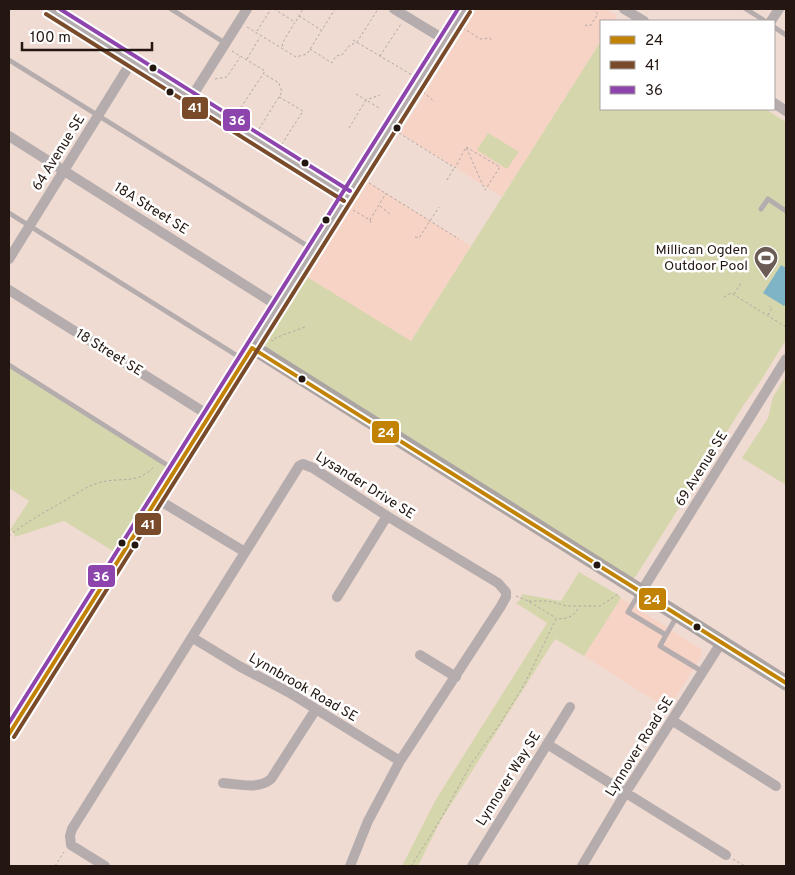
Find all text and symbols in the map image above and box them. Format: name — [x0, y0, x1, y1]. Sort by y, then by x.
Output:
scale bar — [22, 20, 152, 52]
legend — [600, 20, 775, 110]
text: 100 m — [30, 29, 71, 48]
text: 24 — [645, 32, 663, 51]
text: 41 — [645, 57, 660, 76]
unlabelled marker — [148, 63, 158, 73]
text: 36 — [645, 82, 663, 101]
unlabelled marker — [165, 87, 175, 97]
line badge: 41 — [181, 96, 209, 120]
text: 41 — [188, 100, 202, 117]
line badge: 36 — [222, 108, 251, 132]
street label: 64 Avenue SE — [29, 112, 89, 194]
text: 36 — [229, 113, 246, 130]
unlabelled marker — [392, 123, 402, 133]
unlabelled marker — [300, 158, 310, 168]
street label: 18A Street SE — [111, 179, 191, 239]
unlabelled marker — [321, 215, 331, 225]
place label: Millican Ogden Outdoor Pool — [655, 242, 748, 275]
sports icon: Millican Ogden Outdoor Pool — [753, 245, 779, 279]
street label: 18 Street SE — [72, 326, 146, 380]
unlabelled marker — [297, 374, 307, 384]
line badge: 24 — [371, 420, 400, 444]
text: 24 — [377, 425, 395, 442]
street label: 69 Avenue SE — [672, 428, 732, 510]
street label: Lysander Drive SE — [312, 449, 418, 523]
line badge: 41 — [134, 512, 162, 536]
text: 41 — [141, 517, 155, 534]
unlabelled marker — [117, 538, 127, 548]
unlabelled marker — [130, 540, 140, 550]
unlabelled marker — [592, 560, 602, 570]
line badge: 36 — [87, 564, 116, 588]
text: 36 — [93, 569, 110, 586]
line badge: 24 — [638, 587, 667, 611]
text: 24 — [643, 592, 661, 609]
unlabelled marker — [692, 622, 702, 632]
street label: Lynnbrook Road SE — [246, 650, 360, 726]
street label: Lynnover Road SE — [602, 694, 678, 800]
street label: Lynnover Way SE — [473, 729, 545, 829]

